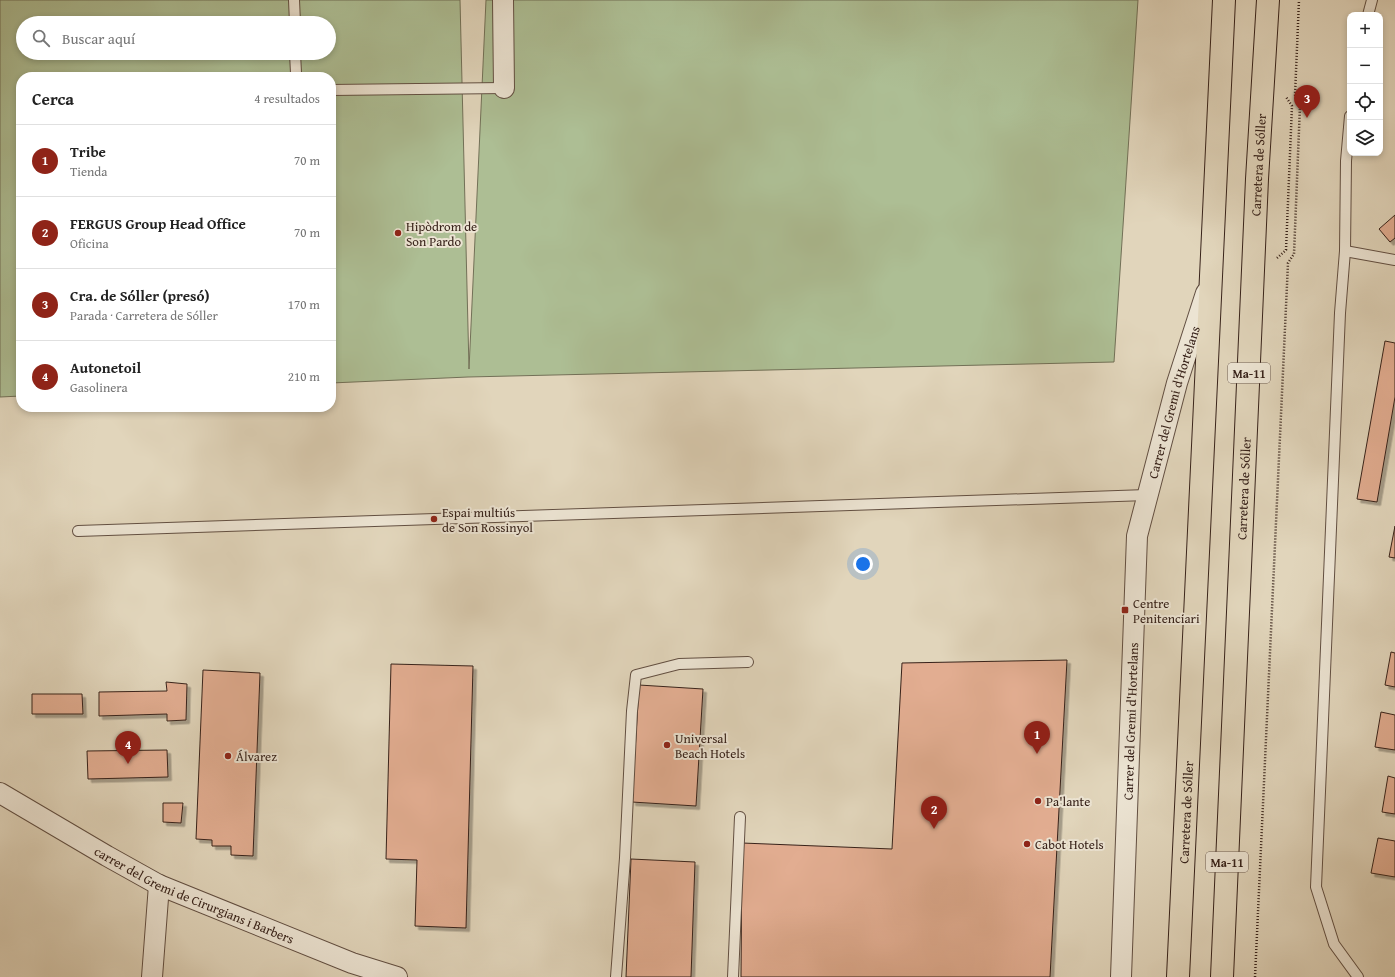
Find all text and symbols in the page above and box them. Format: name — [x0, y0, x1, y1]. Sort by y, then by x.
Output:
map controls — [1347, 12, 1383, 156]
button: + — [1347, 12, 1383, 48]
search box — [16, 16, 336, 60]
icon: search — [30, 27, 52, 49]
text: Buscar aquí — [62, 28, 135, 49]
button: − — [1347, 48, 1383, 84]
button: locate — [1347, 84, 1383, 120]
pin: 3 — [1294, 85, 1320, 118]
text: Cerca — [32, 86, 74, 111]
text: 4 resultados — [254, 89, 320, 108]
street label: Carretera de Sóller — [1246, 112, 1271, 216]
button: layers — [1347, 120, 1383, 156]
text: Tribe — [70, 141, 106, 162]
text: 1 — [42, 151, 48, 170]
text: 70 m — [294, 151, 320, 170]
text: Tienda — [70, 162, 107, 181]
text: FERGUS Group Head Office — [70, 213, 246, 234]
place label: Hipòdrom de Son Pardo — [406, 217, 477, 251]
text: 2 — [42, 223, 48, 242]
text: 70 m — [294, 223, 320, 242]
marker: Hipòdrom de Son Pardo — [393, 228, 403, 238]
text: Oficina — [70, 234, 109, 253]
text: Cra. de Sóller (presó) — [70, 285, 210, 306]
text: 3 — [42, 295, 48, 314]
text: 170 m — [288, 295, 320, 314]
text: Parada · Carretera de Sóller — [70, 306, 218, 325]
street label: Carrer del Gremi d'Hortelans — [1143, 324, 1204, 481]
text: Autonetoil — [70, 357, 141, 378]
road number: Ma-11 — [1228, 363, 1270, 383]
text: 4 — [42, 367, 48, 386]
text: 210 m — [288, 367, 320, 386]
text: Gasolinera — [70, 378, 128, 397]
street label: Carretera de Sóller — [1232, 436, 1255, 540]
place label: Espai multiús de Son Rossinyol — [442, 503, 533, 537]
marker: Espai multiús de Son Rossinyol — [429, 514, 439, 524]
your location — [853, 554, 873, 574]
place label: Centre Penitenciari — [1133, 594, 1200, 628]
marker: Centre Penitenciari — [1120, 605, 1130, 615]
street label: Carrer del Gremi d'Hortelans — [1118, 642, 1143, 800]
pin: 1 — [1024, 721, 1050, 754]
place label: Universal Beach Hotels — [675, 729, 745, 763]
pin: 4 — [115, 731, 141, 764]
marker: Universal Beach Hotels — [662, 740, 672, 750]
place label: Álvarez — [236, 747, 277, 766]
marker: Álvarez — [223, 751, 233, 761]
street label: Carretera de Sóller — [1174, 760, 1198, 864]
place label: Pa'lante — [1046, 792, 1090, 811]
pin: 2 — [921, 796, 947, 829]
marker: Pa'lante — [1033, 796, 1043, 806]
place label: Cabot Hotels — [1035, 835, 1104, 854]
marker: Cabot Hotels — [1022, 839, 1032, 849]
street label: carrer del Gremi de Cirurgians i Barbers — [91, 841, 297, 948]
road number: Ma-11 — [1206, 852, 1248, 872]

